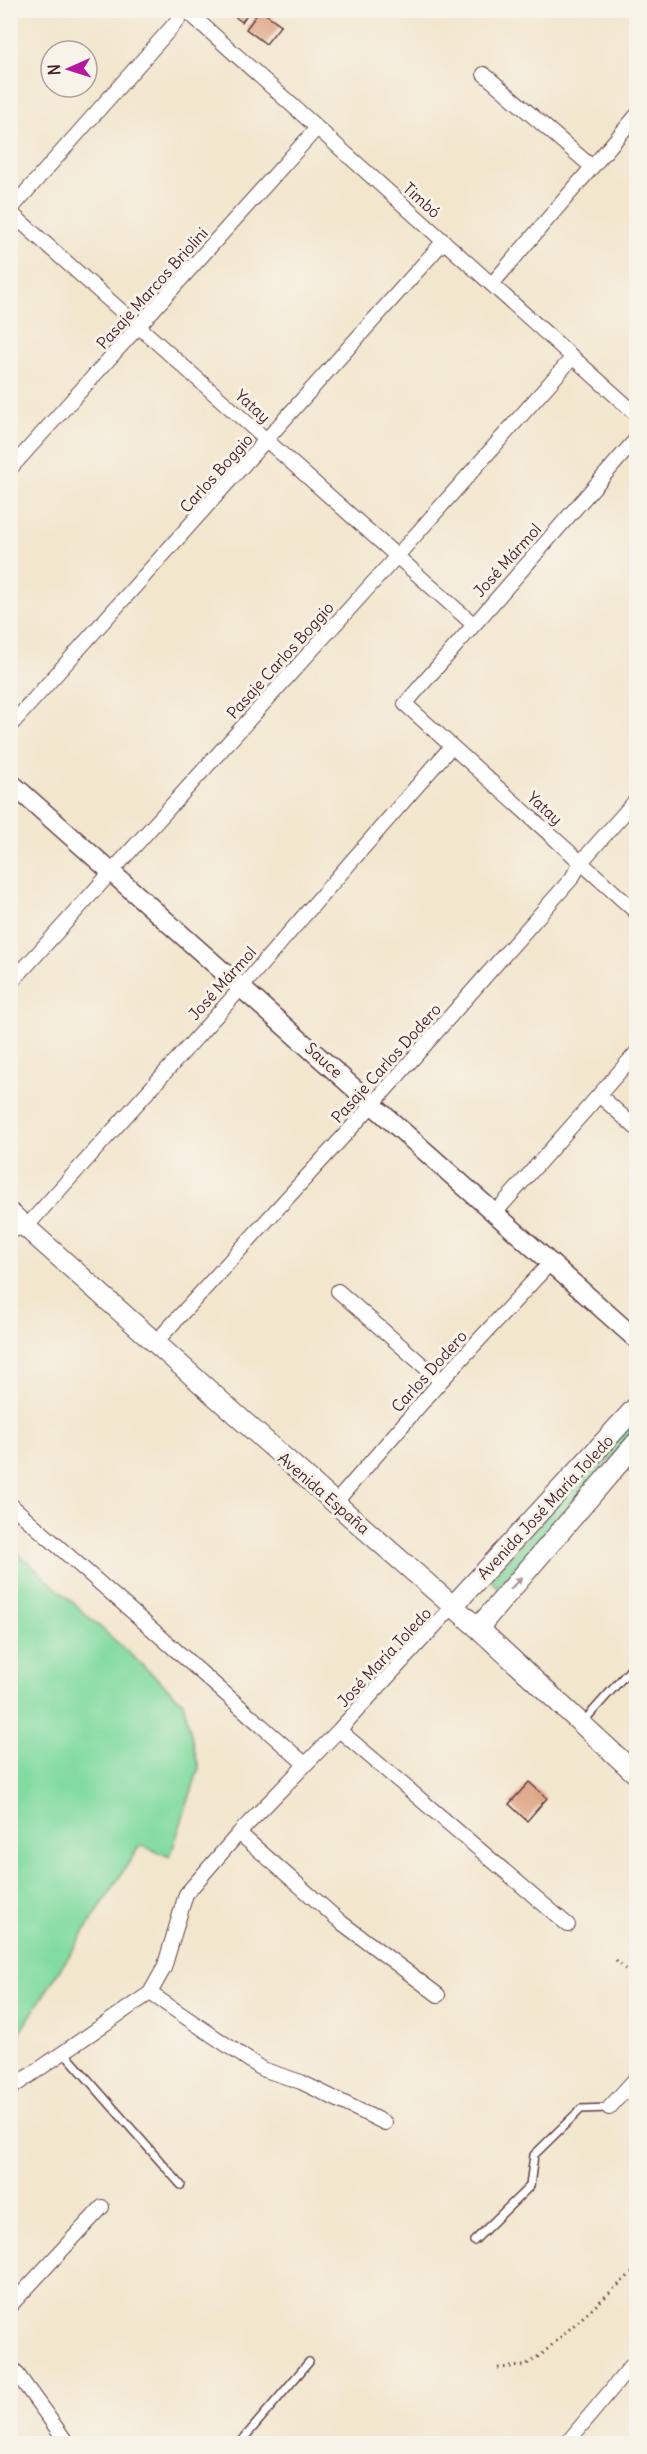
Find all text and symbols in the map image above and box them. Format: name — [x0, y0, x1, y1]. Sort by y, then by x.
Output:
north arrow — [39, 39, 99, 99]
text: N — [44, 64, 64, 76]
street label: Timbó — [399, 178, 445, 222]
street label: Pasaje Marcos Briolini — [92, 223, 212, 353]
street label: Yatay — [231, 385, 275, 427]
street label: Carlos Boggio — [175, 429, 257, 517]
street label: José Mármol — [469, 519, 545, 601]
street label: Pasaje Carlos Boggio — [222, 597, 338, 723]
street label: Yatay — [523, 787, 567, 829]
street label: José Mármol — [184, 942, 260, 1024]
street label: Pasaje Carlos Dodero — [327, 999, 445, 1127]
street label: Sauce — [301, 1038, 347, 1082]
street label: Carlos Dodero — [387, 1326, 471, 1416]
street label: Avenida José María Toledo — [473, 1430, 617, 1583]
street label: Avenida España — [274, 1448, 374, 1538]
one-way arrow — [509, 1576, 522, 1591]
street label: José María Toledo — [333, 1603, 435, 1711]

